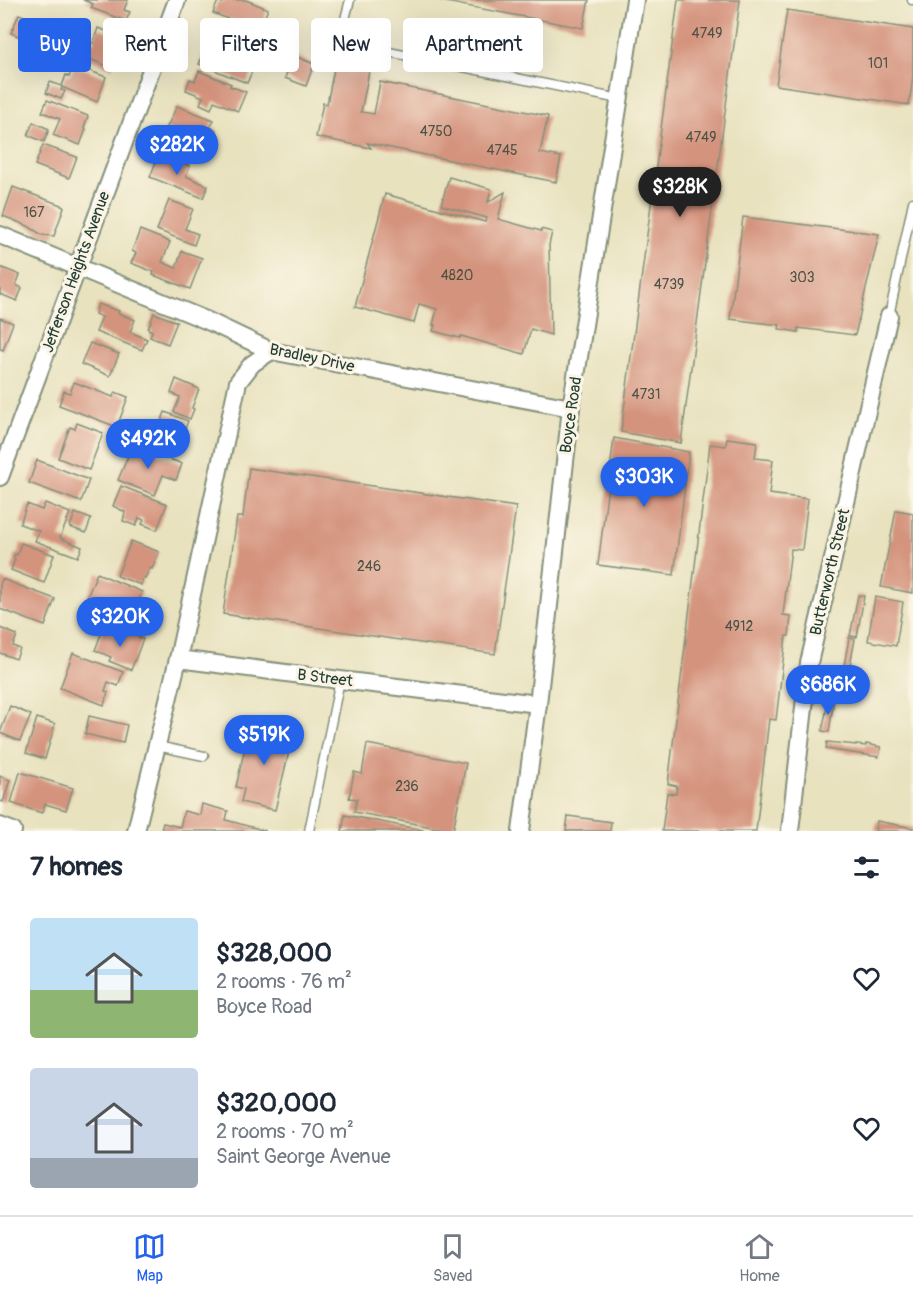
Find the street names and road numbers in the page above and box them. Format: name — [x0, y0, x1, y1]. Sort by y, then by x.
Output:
street label: Jefferson Heights Avenue — [38, 189, 114, 355]
street label: Bradley Drive — [268, 339, 356, 377]
street label: Boyce Road — [556, 375, 586, 455]
street label: Butterworth Street — [806, 506, 854, 637]
street label: B Street — [296, 665, 355, 691]

